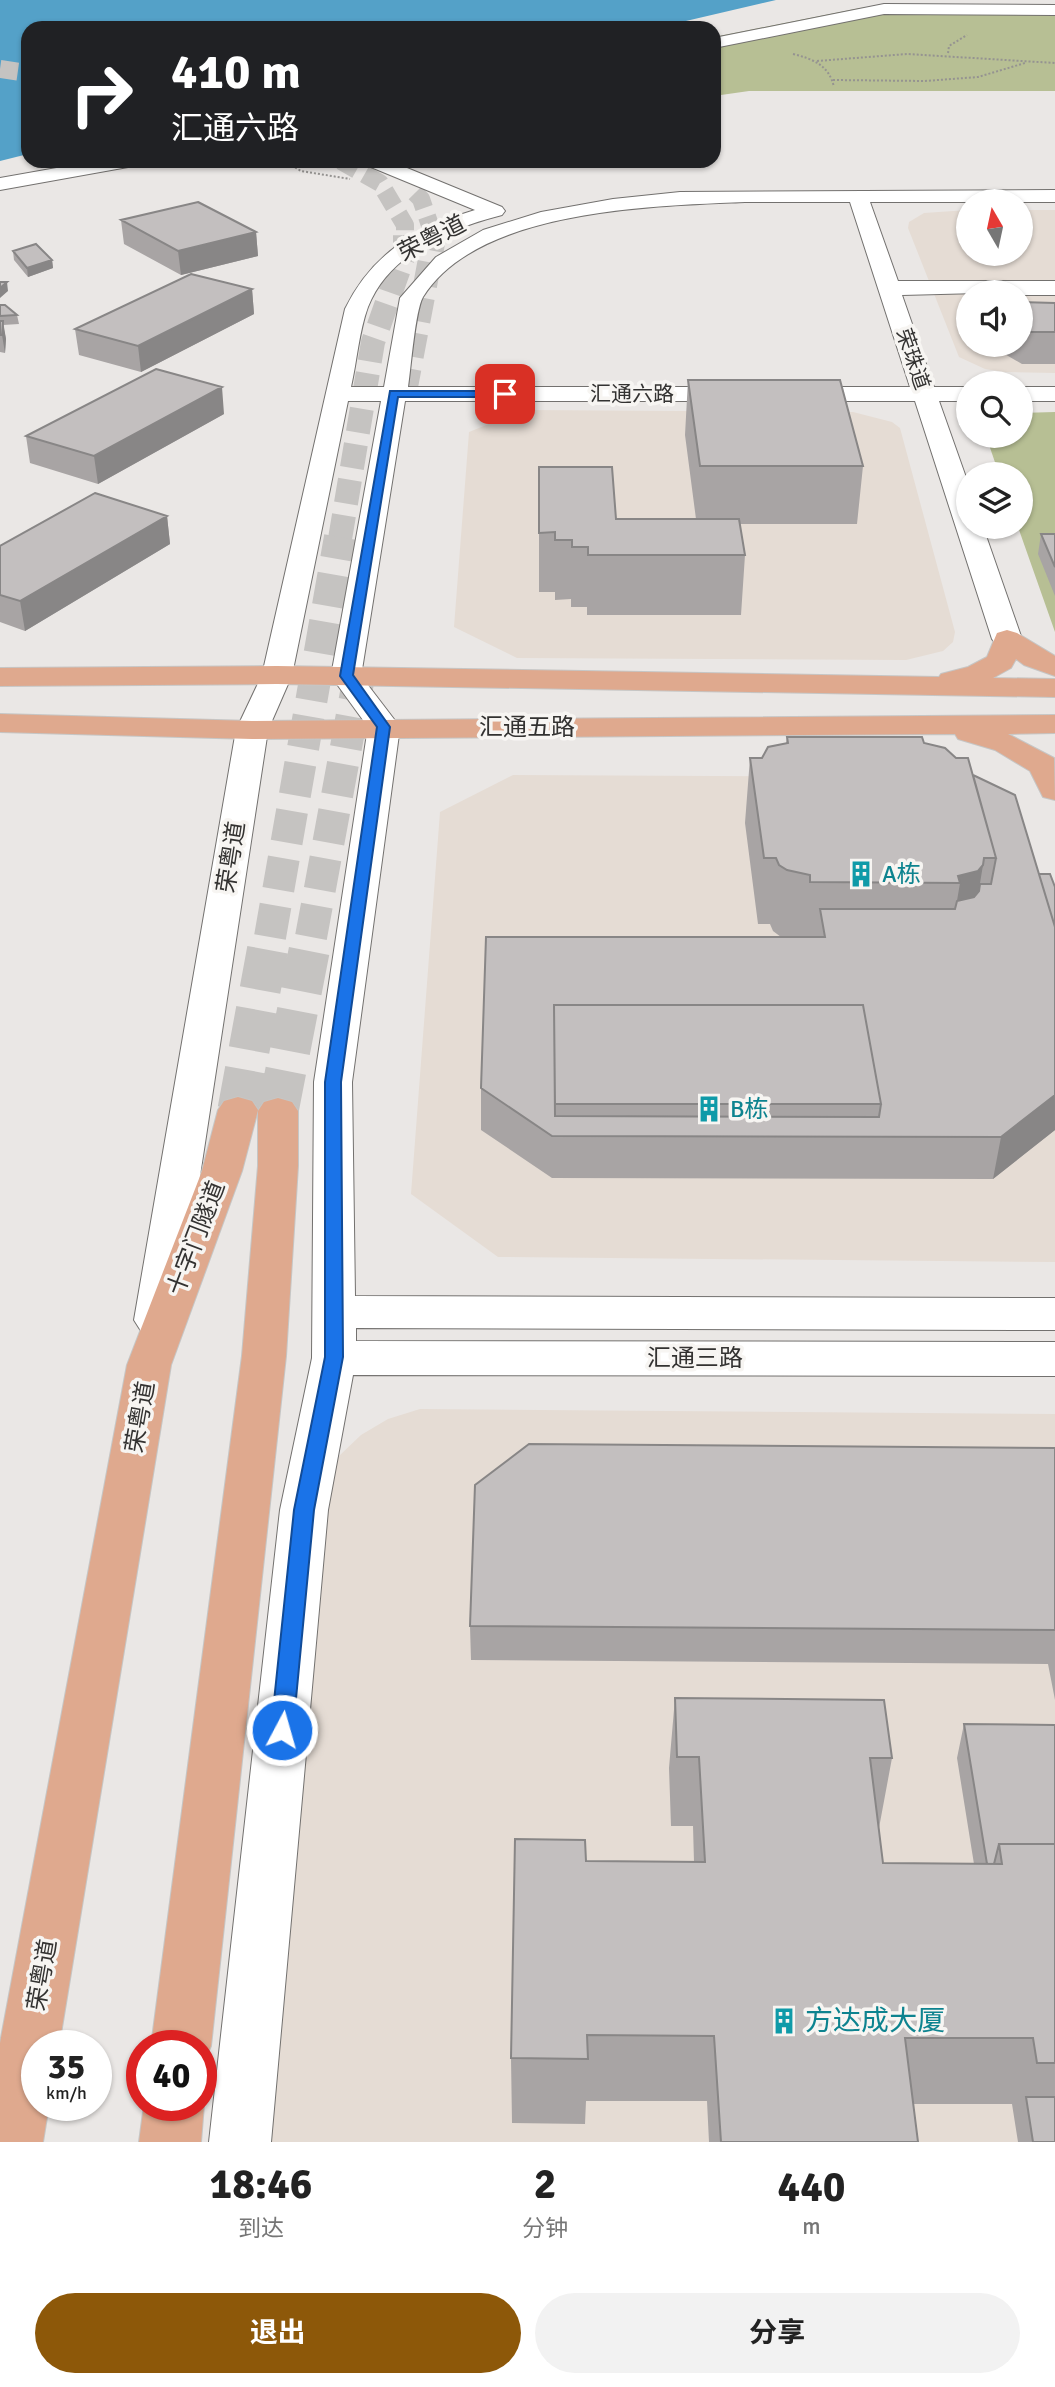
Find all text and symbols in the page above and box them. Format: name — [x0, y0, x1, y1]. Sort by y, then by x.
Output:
text: 410 m — [171, 42, 301, 102]
icon: right — [56, 49, 147, 140]
text: 汇通六路 — [171, 109, 299, 148]
north arrow — [956, 189, 1032, 266]
map controls — [956, 189, 1033, 539]
street label: 荣粤道 — [393, 208, 471, 268]
button: sound — [956, 280, 1033, 357]
street label: 荣珠道 — [890, 325, 936, 393]
pin — [475, 364, 535, 424]
button: search — [956, 371, 1033, 448]
icon: arrive — [486, 375, 524, 413]
street label: 汇通六路 — [590, 381, 674, 407]
button: layers — [956, 462, 1033, 539]
street label: 汇通五路 — [479, 712, 575, 742]
street label: 荣粤道 — [211, 819, 251, 895]
building icon: A栋 — [846, 859, 876, 889]
place label: A栋 — [882, 859, 921, 889]
building icon: B栋 — [694, 1094, 724, 1124]
place label: B栋 — [730, 1094, 769, 1124]
street label: 十字门隧道 — [160, 1177, 232, 1299]
street label: 汇通三路 — [647, 1343, 743, 1373]
street label: 荣粤道 — [119, 1379, 161, 1455]
position arrow — [245, 1693, 319, 1767]
street label: 荣粤道 — [21, 1937, 63, 2013]
place label: 方达成大厦 — [805, 2004, 945, 2038]
building icon: 方达成大厦 — [769, 2006, 799, 2036]
speed limit sign: 40 — [126, 2030, 217, 2121]
text: 35 — [48, 2045, 85, 2088]
text: km/h — [46, 2082, 87, 2104]
text: 18:46 — [209, 2159, 313, 2210]
text: 2 — [534, 2159, 556, 2210]
text: 440 — [777, 2162, 846, 2213]
text: m — [802, 2212, 821, 2241]
text: 到达 — [238, 2214, 284, 2243]
text: 分钟 — [522, 2214, 568, 2243]
button: 退出 — [35, 2293, 521, 2373]
button: 分享 — [535, 2293, 1020, 2373]

